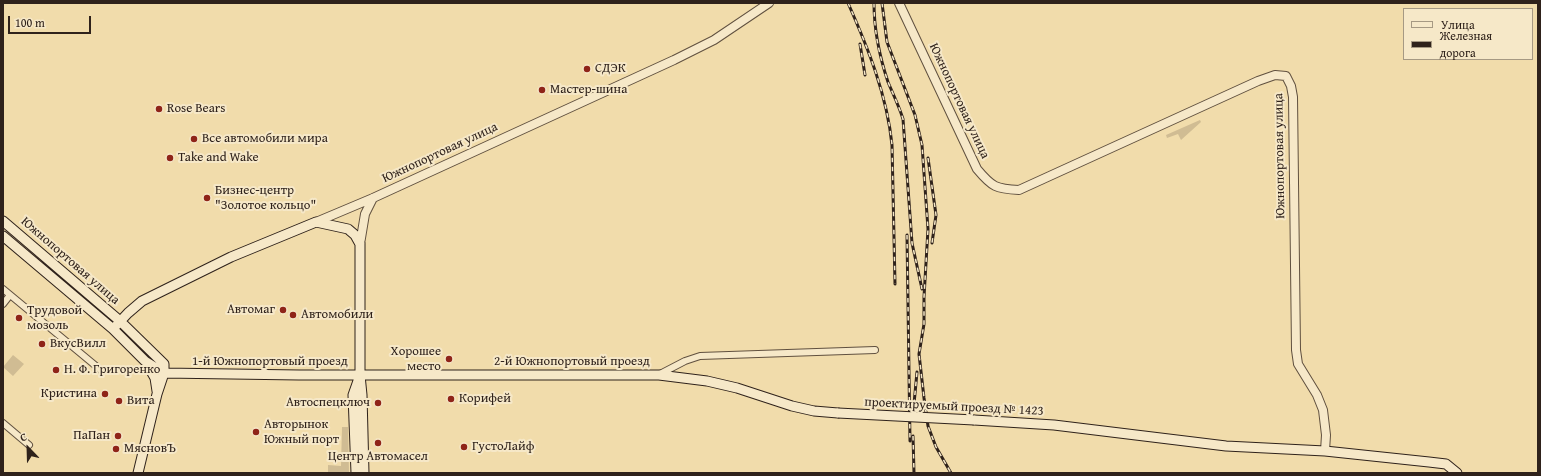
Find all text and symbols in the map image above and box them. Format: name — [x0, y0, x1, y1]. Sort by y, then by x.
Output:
scale bar — [10, 8, 93, 34]
legend — [1403, 8, 1533, 60]
text: 100 m — [15, 14, 45, 31]
text: Улица — [1441, 16, 1475, 33]
text: Железная дорога — [1440, 27, 1492, 61]
street label: Южнопортовая улица — [925, 41, 993, 161]
place label: СДЭК — [595, 61, 626, 77]
marker: СДЭК — [582, 64, 592, 74]
place label: Мастер-шина — [550, 82, 627, 98]
marker: Мастер-шина — [537, 85, 547, 95]
street label: Южнопортовая улица — [1271, 93, 1289, 219]
place label: Rose Bears — [167, 101, 225, 117]
marker: Rose Bears — [154, 104, 164, 114]
street label: Южнопортовая улица — [380, 119, 500, 187]
place label: Все автомобили мира — [202, 131, 328, 147]
marker: Все автомобили мира — [189, 134, 199, 144]
place label: Take and Wake — [178, 150, 259, 166]
marker: Take and Wake — [165, 153, 175, 163]
place label: Бизнес-центр "Золотое кольцо" — [215, 183, 316, 214]
marker: Бизнес-центр "Золотое кольцо" — [202, 193, 212, 203]
street label: Южнопортовая улица — [17, 214, 123, 308]
place label: Автомаг — [227, 302, 275, 318]
place label: Трудовой мозоль — [27, 303, 82, 334]
marker: Автомаг — [278, 305, 288, 315]
place label: Автомобили — [301, 307, 373, 323]
marker: Автомобили — [288, 310, 298, 320]
marker: Трудовой мозоль — [14, 313, 24, 323]
place label: ВкусВилл — [50, 336, 106, 352]
marker: ВкусВилл — [37, 339, 47, 349]
place label: Хорошее место — [391, 344, 441, 375]
street label: 1-й Южнопортовый проезд — [192, 354, 348, 370]
marker: Хорошее место — [444, 354, 454, 364]
street label: 2-й Южнопортовый проезд — [494, 354, 650, 370]
place label: Н. Ф. Григоренко — [64, 362, 160, 378]
marker: Н. Ф. Григоренко — [51, 365, 61, 375]
place label: Кристина — [41, 386, 97, 402]
marker: Кристина — [100, 389, 110, 399]
place label: Корифей — [459, 391, 511, 407]
place label: Вита — [127, 393, 155, 409]
marker: Корифей — [446, 394, 456, 404]
place label: Автоспецключ — [286, 395, 370, 411]
street label: проектируемый проезд № 1423 — [864, 395, 1044, 419]
marker: Вита — [114, 396, 124, 406]
marker: Автоспецключ — [373, 398, 383, 408]
place label: Авторынок Южный порт — [264, 417, 339, 448]
marker: Авторынок Южный порт — [251, 427, 261, 437]
north arrow — [8, 428, 48, 468]
text: С — [17, 428, 29, 446]
place label: ПаПан — [73, 428, 110, 444]
marker: ПаПан — [113, 431, 123, 441]
marker: Центр Автомасел — [373, 438, 383, 448]
place label: ГустоЛайф — [472, 439, 534, 455]
place label: МясновЪ — [124, 441, 176, 457]
marker: ГустоЛайф — [459, 442, 469, 452]
marker: МясновЪ — [111, 444, 121, 454]
place label: Центр Автомасел — [328, 449, 428, 465]

